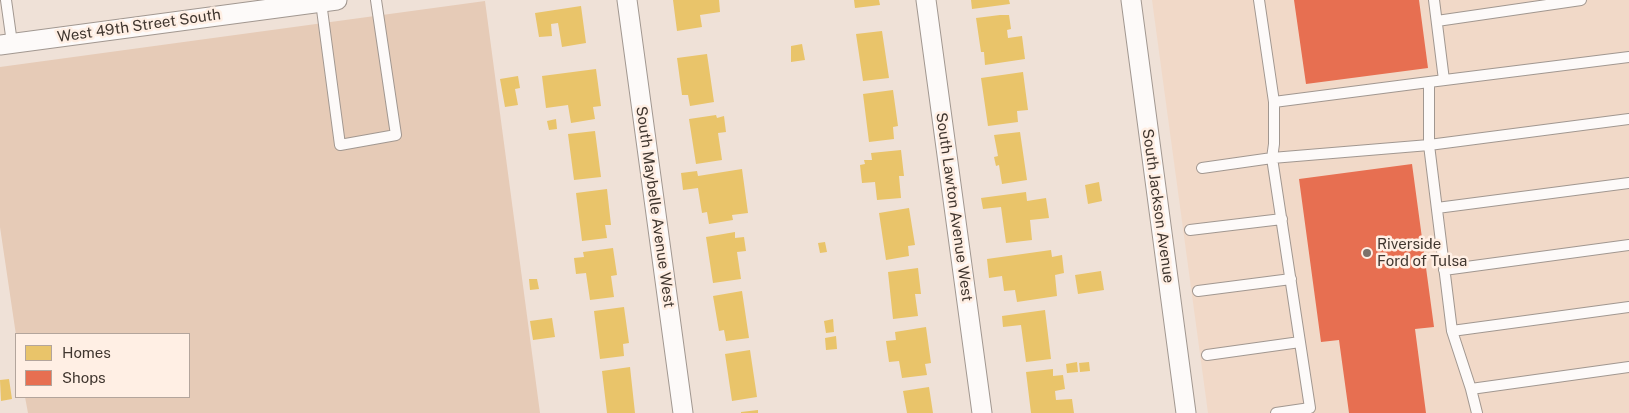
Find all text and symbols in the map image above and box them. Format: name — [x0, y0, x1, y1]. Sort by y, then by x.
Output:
street label: West 49th Street South — [56, 6, 222, 46]
street label: South Maybelle Avenue West — [632, 105, 678, 309]
street label: South Lawton Avenue West — [932, 111, 976, 303]
street label: South Jackson Avenue — [1138, 128, 1178, 284]
place label: Riverside Ford of Tulsa — [1377, 235, 1467, 270]
marker: Riverside Ford of Tulsa — [1361, 247, 1373, 259]
legend — [15, 333, 190, 398]
text: Homes — [62, 344, 111, 361]
text: Shops — [62, 369, 106, 386]

